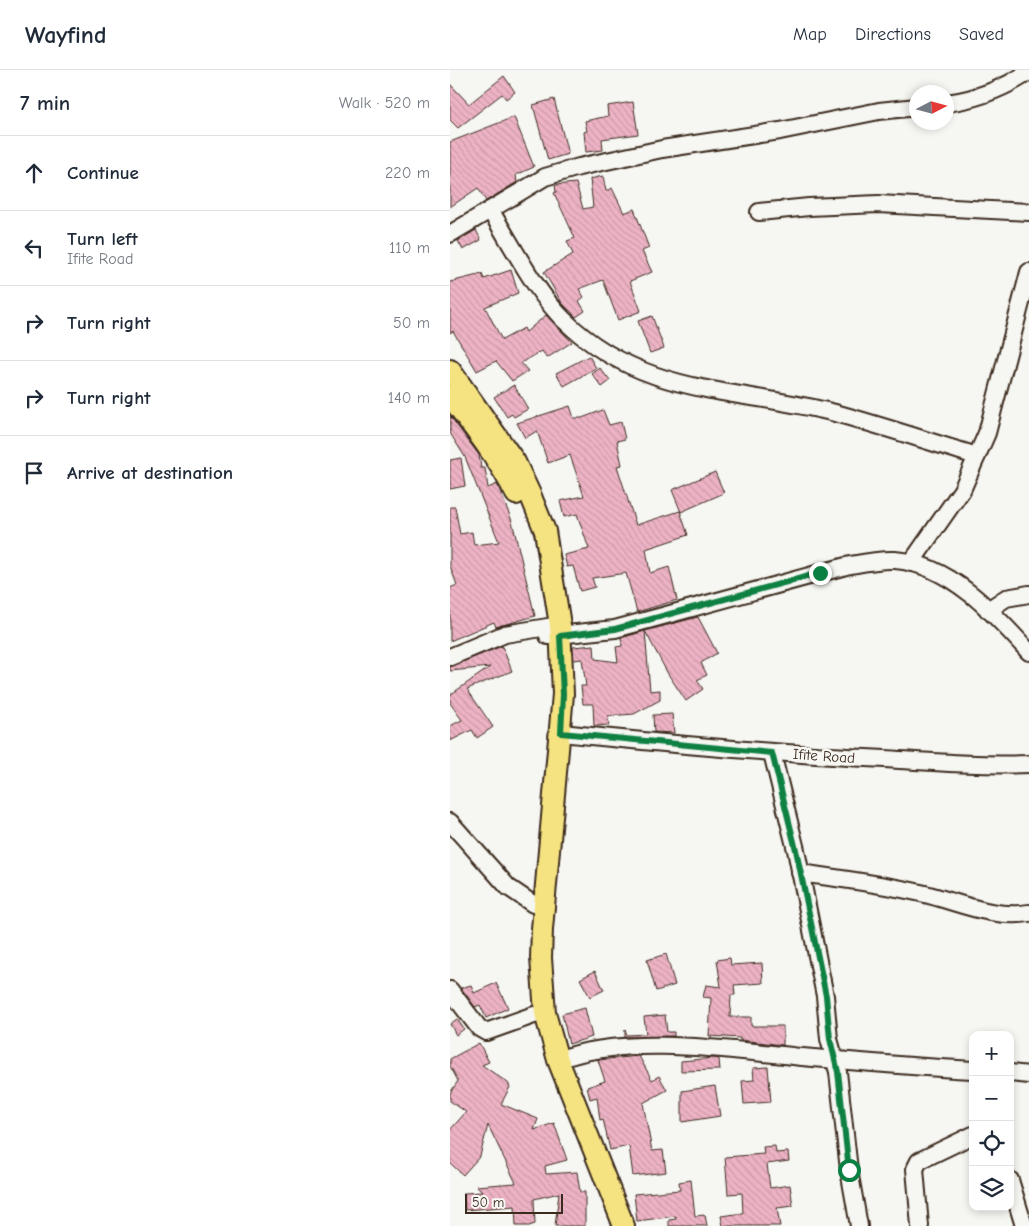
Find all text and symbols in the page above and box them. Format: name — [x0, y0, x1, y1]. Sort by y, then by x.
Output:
text: Wayfind — [25, 21, 106, 49]
text: Map — [793, 24, 827, 45]
text: Directions — [855, 24, 931, 45]
text: Saved — [959, 24, 1004, 45]
north arrow — [909, 85, 954, 130]
text: 7 min — [20, 91, 70, 115]
text: Walk · 520 m — [339, 94, 430, 112]
icon: ahead — [20, 159, 48, 187]
text: Continue — [67, 162, 139, 184]
text: 220 m — [385, 164, 430, 182]
text: Turn left — [67, 228, 138, 250]
icon: left — [20, 234, 48, 262]
text: 110 m — [389, 239, 430, 257]
text: Ifite Road — [67, 250, 133, 268]
icon: right — [20, 309, 48, 337]
text: Turn right — [67, 312, 151, 334]
text: 50 m — [393, 314, 430, 332]
icon: right — [20, 384, 48, 412]
text: Turn right — [67, 387, 151, 409]
text: 140 m — [388, 389, 430, 407]
icon: arrive — [20, 459, 48, 487]
text: Arrive at destination — [67, 462, 233, 484]
route end — [809, 562, 832, 585]
street label: Ifite Road — [792, 745, 856, 767]
map controls — [969, 1031, 1014, 1211]
button: + — [969, 1031, 1014, 1076]
button: − — [969, 1076, 1014, 1121]
button: locate — [969, 1121, 1014, 1166]
route start — [838, 1159, 861, 1182]
button: layers — [969, 1166, 1014, 1211]
scale bar — [465, 1191, 562, 1214]
text: 50 m — [472, 1194, 504, 1211]

